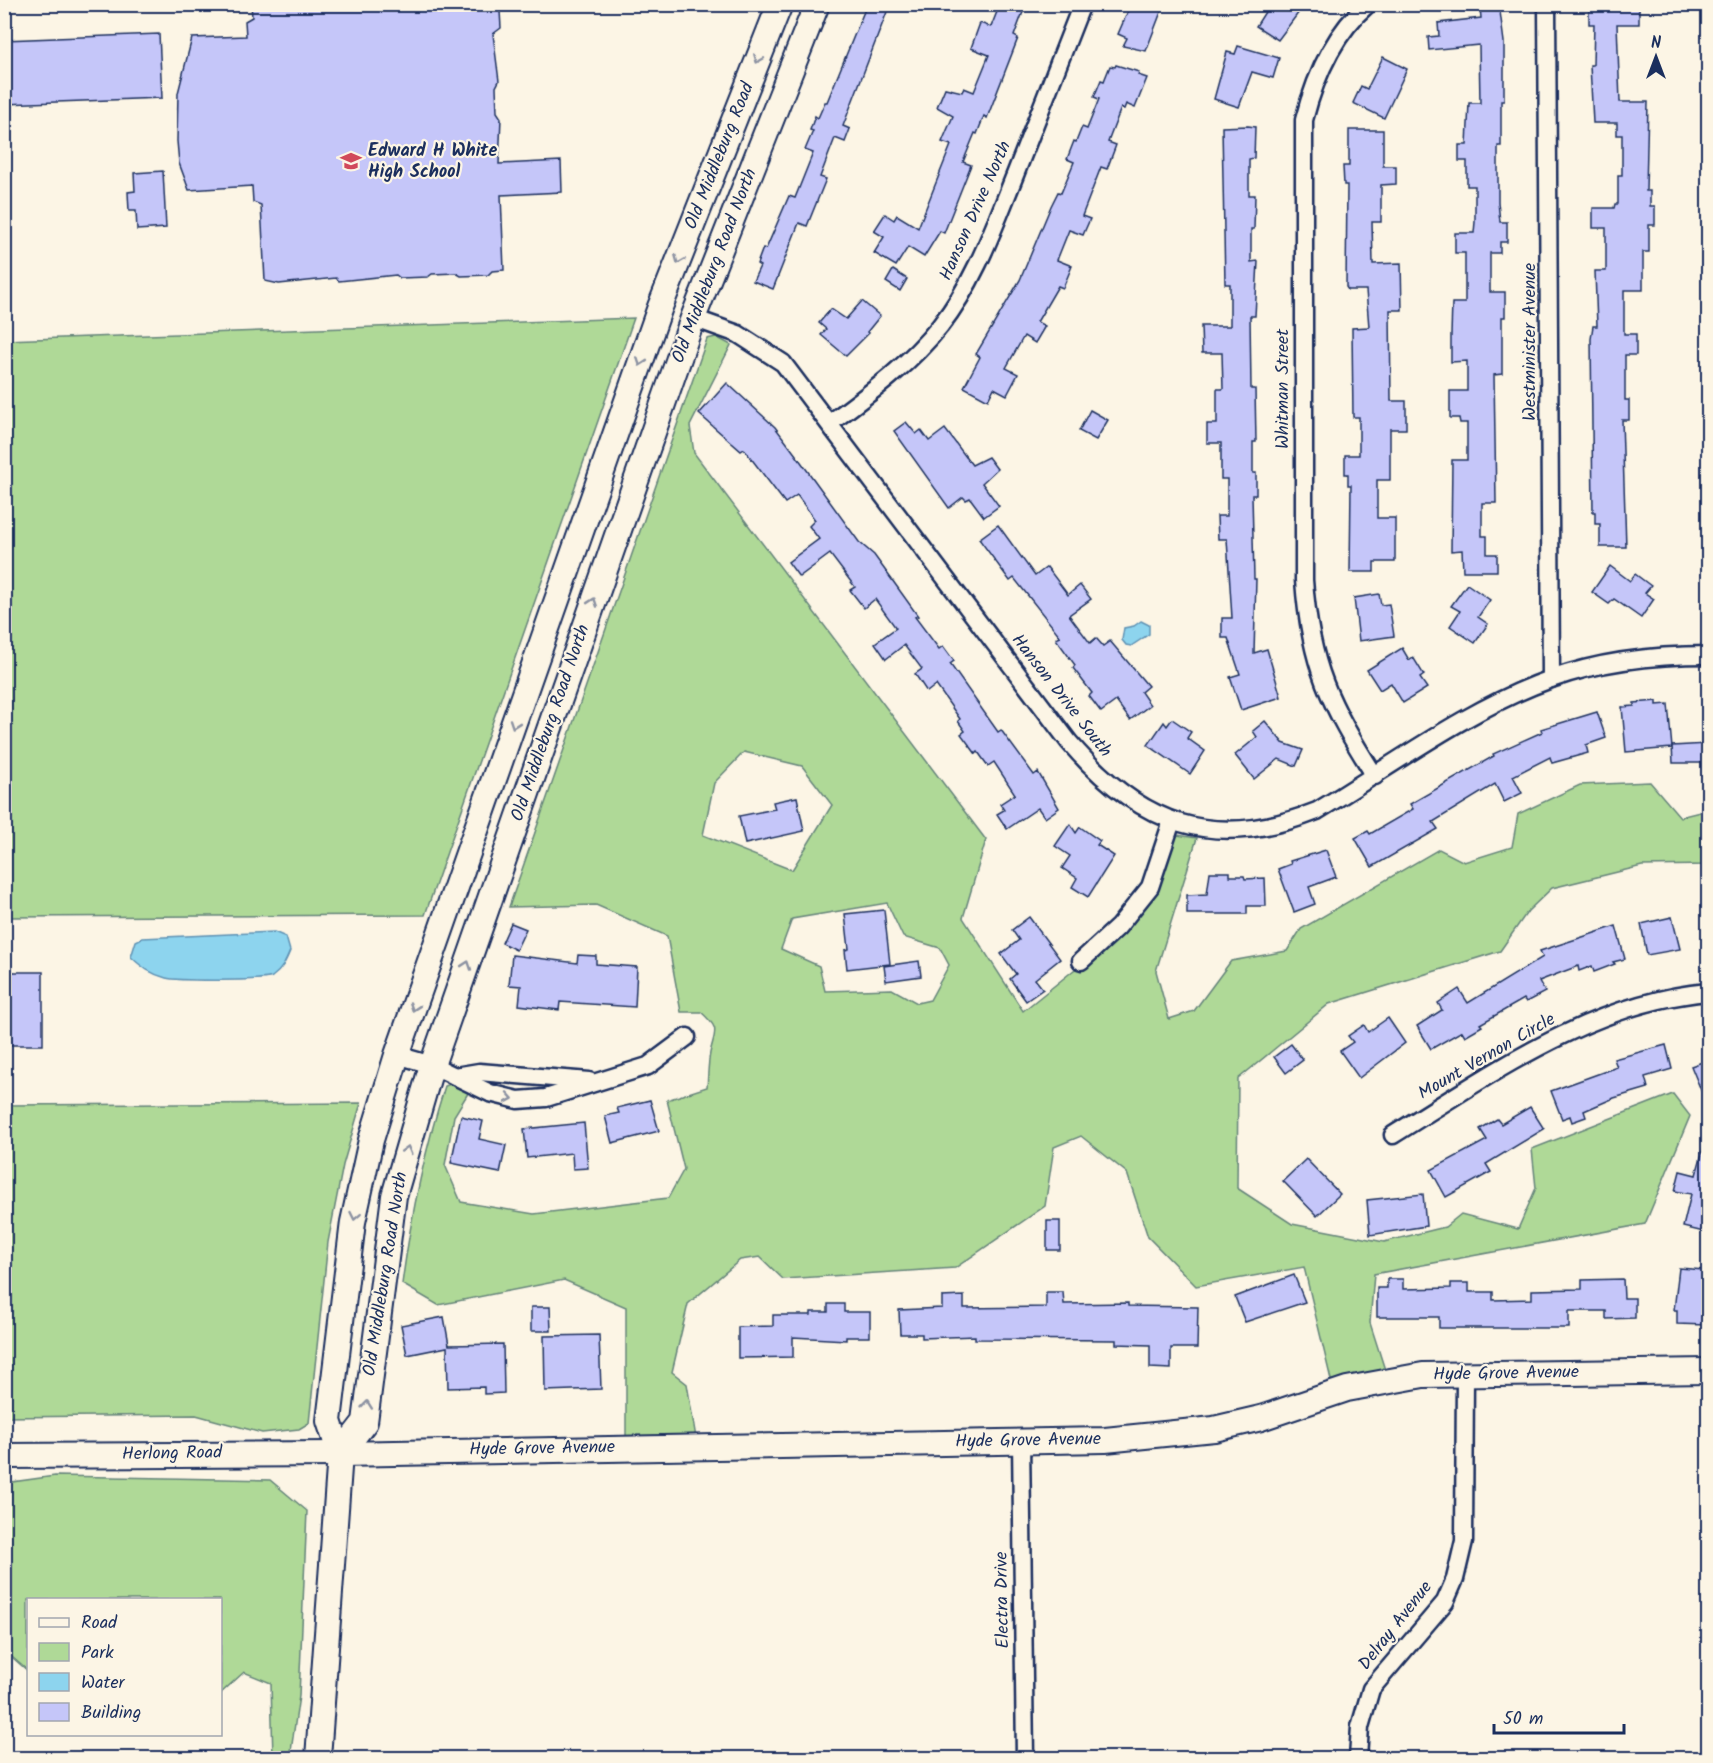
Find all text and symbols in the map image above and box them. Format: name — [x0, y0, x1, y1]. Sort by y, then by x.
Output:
north arrow — [1626, 27, 1686, 87]
text: N — [1651, 31, 1661, 56]
one-way arrow — [753, 53, 766, 64]
street label: Old Middleburg Road — [677, 77, 763, 234]
street label: Hanson Drive North — [932, 136, 1020, 286]
place label: Edward H White High School — [368, 137, 497, 187]
school or university icon: Edward H White High School — [339, 149, 363, 173]
street label: Old Middleburg Road North — [664, 164, 766, 368]
one-way arrow — [674, 254, 686, 265]
street label: Westminister Avenue — [1516, 263, 1545, 421]
street label: Whitman Street — [1269, 328, 1298, 449]
one-way arrow — [636, 356, 649, 367]
one-way arrow — [586, 597, 599, 608]
street label: Old Middleburg Road North — [504, 621, 598, 825]
street label: Hanson Drive South — [1003, 628, 1119, 764]
one-way arrow — [508, 719, 521, 729]
one-way arrow — [459, 960, 472, 970]
one-way arrow — [409, 1001, 422, 1012]
street label: Mount Vernon Circle — [1413, 1006, 1561, 1108]
one-way arrow — [504, 1091, 514, 1104]
one-way arrow — [399, 1145, 412, 1155]
street label: Old Middleburg Road North — [356, 1170, 416, 1378]
one-way arrow — [349, 1211, 361, 1221]
street label: Hyde Grove Avenue — [1433, 1358, 1579, 1390]
one-way arrow — [360, 1400, 373, 1409]
street label: Hyde Grove Avenue — [955, 1425, 1101, 1457]
street label: Hyde Grove Avenue — [469, 1433, 615, 1465]
street label: Herlong Road — [122, 1439, 223, 1469]
street label: Electra Drive — [988, 1551, 1018, 1649]
street label: Delray Avenue — [1352, 1575, 1440, 1677]
legend — [27, 1598, 222, 1736]
text: Road — [81, 1609, 118, 1638]
text: Park — [81, 1639, 114, 1668]
text: Water — [81, 1669, 126, 1698]
scale bar — [1494, 1697, 1624, 1735]
text: Building — [81, 1699, 141, 1728]
text: 50 m — [1503, 1705, 1543, 1734]

